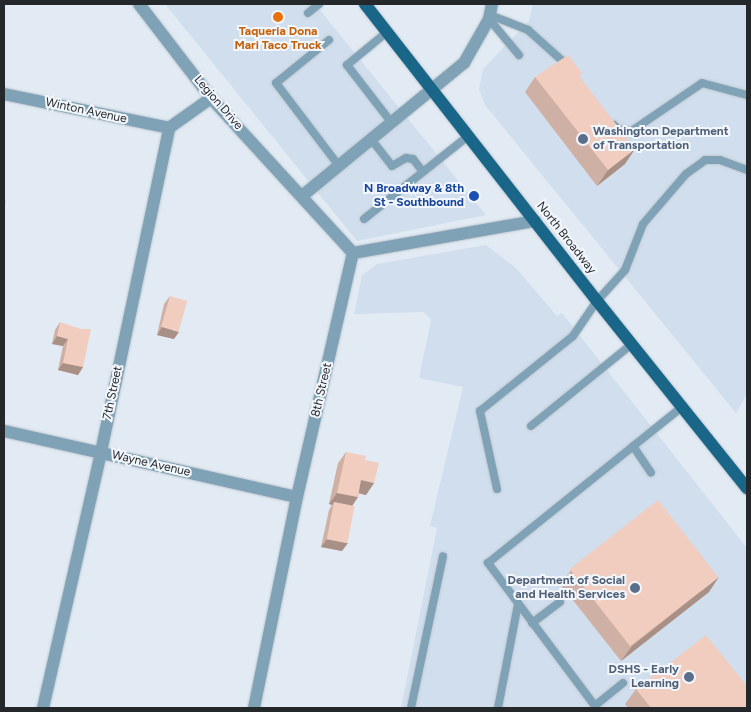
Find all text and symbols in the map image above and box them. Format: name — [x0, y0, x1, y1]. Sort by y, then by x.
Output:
marker: Taqueria Dona Mari Taco Truck — [272, 11, 284, 23]
place label: Taqueria Dona Mari Taco Truck — [234, 25, 322, 53]
street label: Legion Drive — [191, 73, 245, 133]
street label: Winton Avenue — [44, 95, 128, 127]
place label: Washington Department of Transportation — [593, 125, 728, 153]
marker: Washington Department of Transportation — [577, 133, 589, 145]
place label: N Broadway & 8th St - Southbound — [364, 182, 464, 210]
marker: N Broadway & 8th St - Southbound — [468, 190, 480, 202]
street label: North Broadway — [533, 199, 599, 277]
street label: 8th Street — [309, 362, 335, 418]
street label: 7th Street — [100, 365, 126, 421]
street label: Wayne Avenue — [110, 448, 192, 480]
place label: Department of Social and Health Services — [508, 574, 625, 602]
marker: Department of Social and Health Services — [629, 582, 641, 594]
place label: DSHS - Early Learning — [609, 663, 679, 691]
marker: DSHS - Early Learning — [683, 671, 695, 683]

